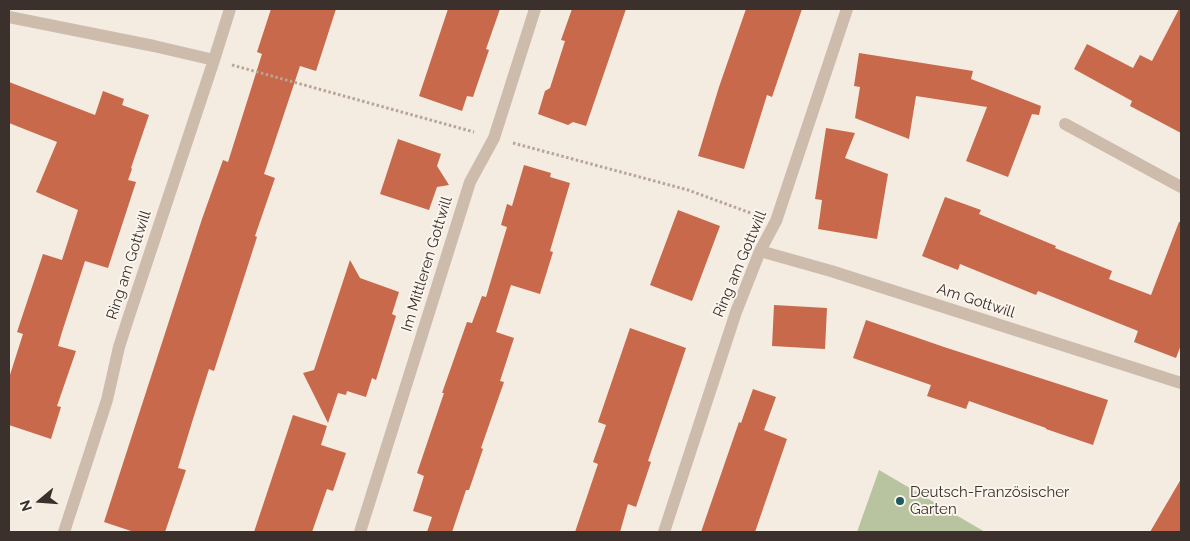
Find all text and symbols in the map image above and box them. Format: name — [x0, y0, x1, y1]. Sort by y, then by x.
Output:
street label: Im Mittleren Gottwill — [398, 194, 456, 334]
street label: Ring am Gottwill — [103, 208, 155, 322]
street label: Ring am Gottwill — [709, 208, 771, 320]
street label: Am Gottwill — [935, 280, 1017, 322]
north arrow — [15, 476, 65, 526]
place label: Deutsch-Französischer Garten — [910, 483, 1069, 518]
marker: Deutsch-Französischer Garten — [894, 495, 906, 507]
text: N — [16, 498, 35, 513]

